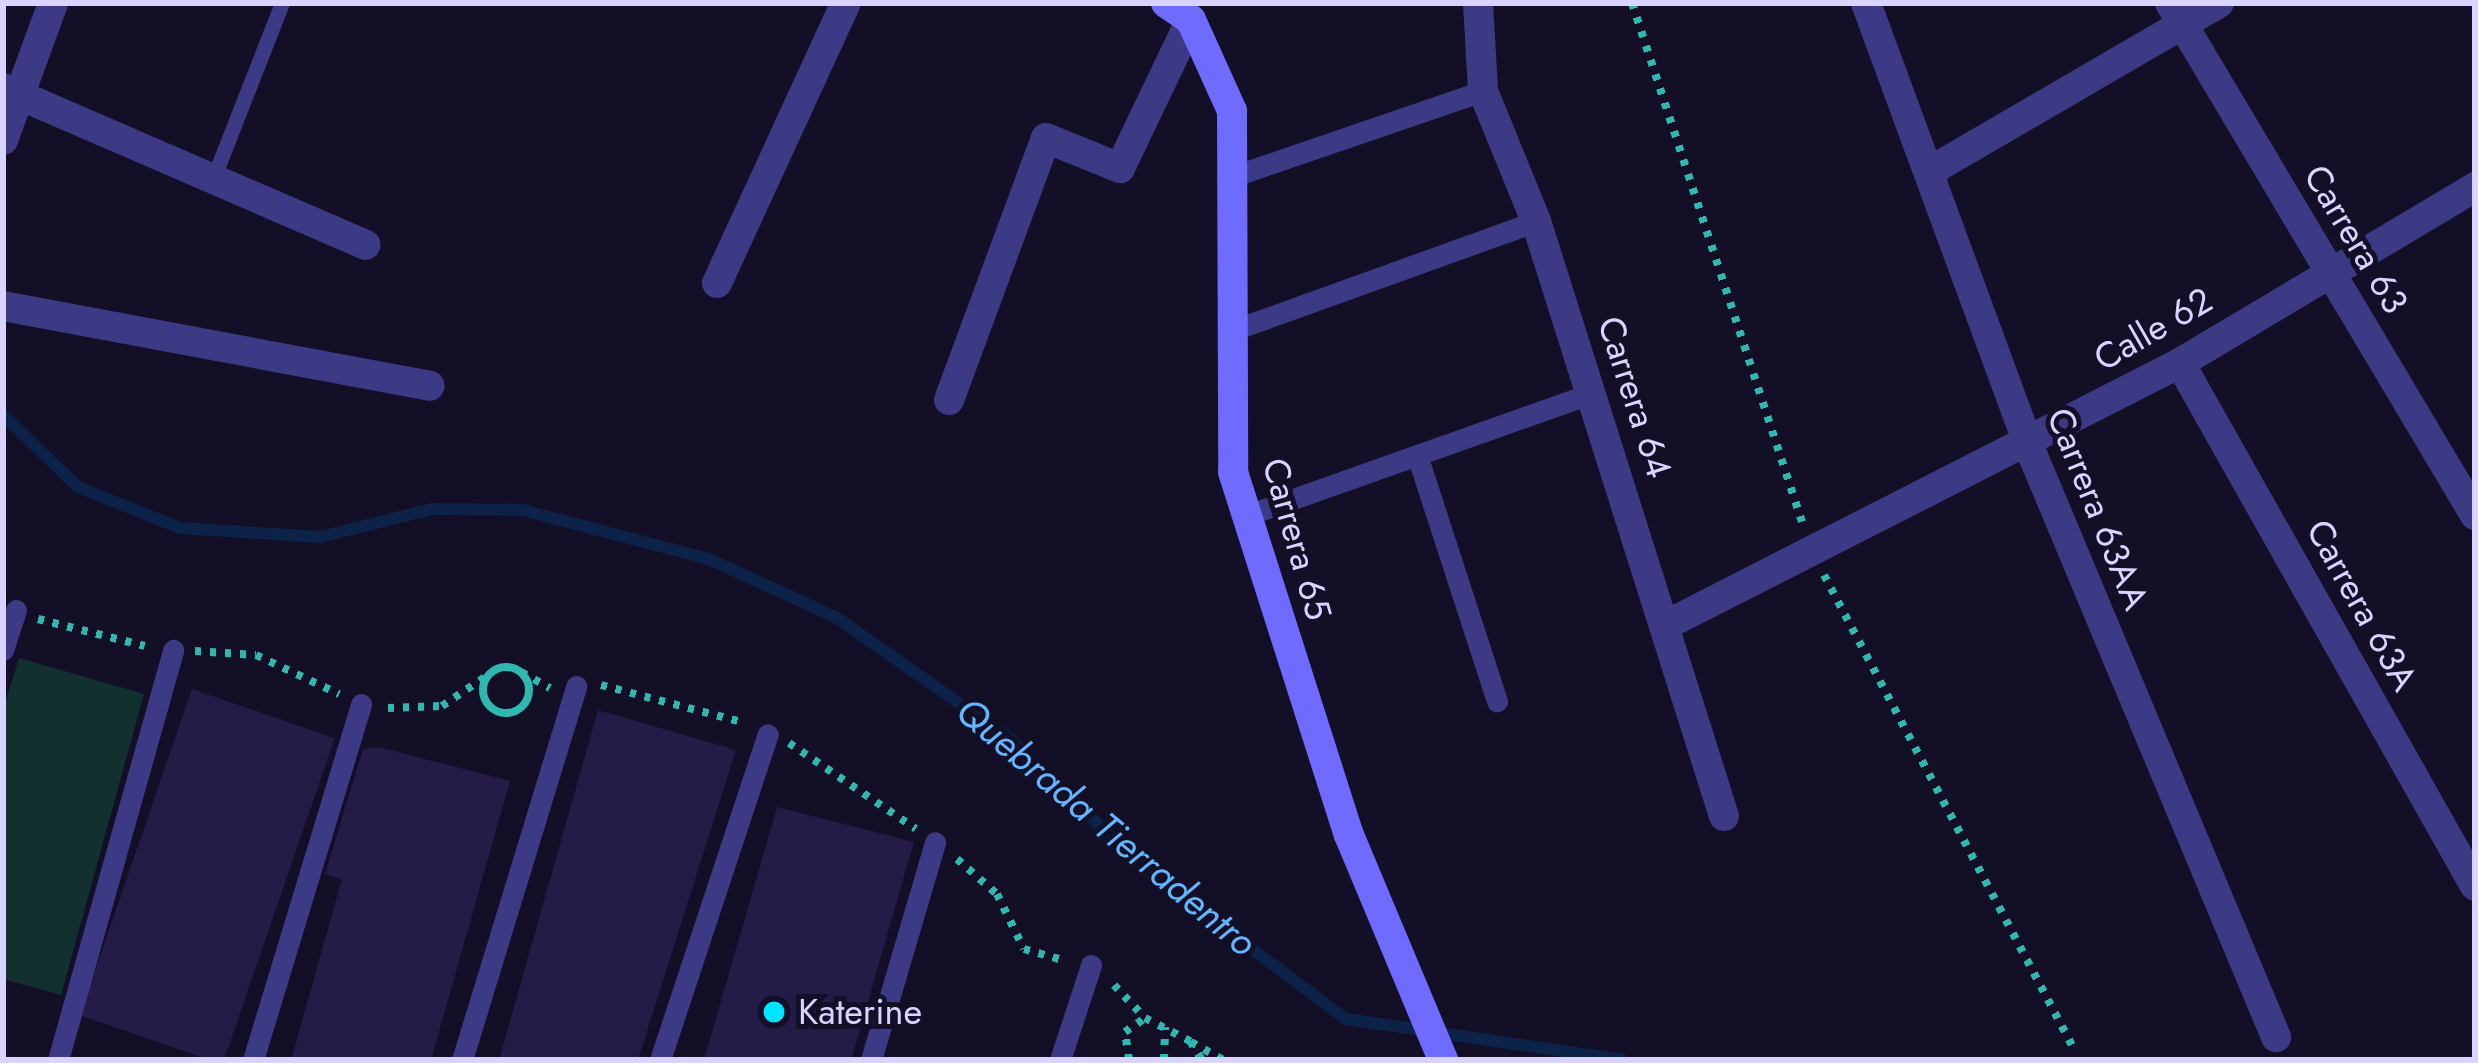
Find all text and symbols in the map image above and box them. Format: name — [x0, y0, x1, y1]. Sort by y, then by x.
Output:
street label: Carrera 63 — [2295, 157, 2417, 321]
street label: Calle 62 — [2086, 278, 2220, 380]
street label: Carrera 64 — [1589, 311, 1681, 483]
street label: Carrera 63AA — [2038, 402, 2158, 616]
street label: Carrera 65 — [1253, 453, 1341, 625]
street label: Carrera 63A — [2297, 512, 2427, 698]
water label: Quebrada Tierradentro — [946, 688, 1266, 966]
place label: Katerine — [798, 990, 922, 1034]
marker: Katerine — [761, 999, 787, 1025]

